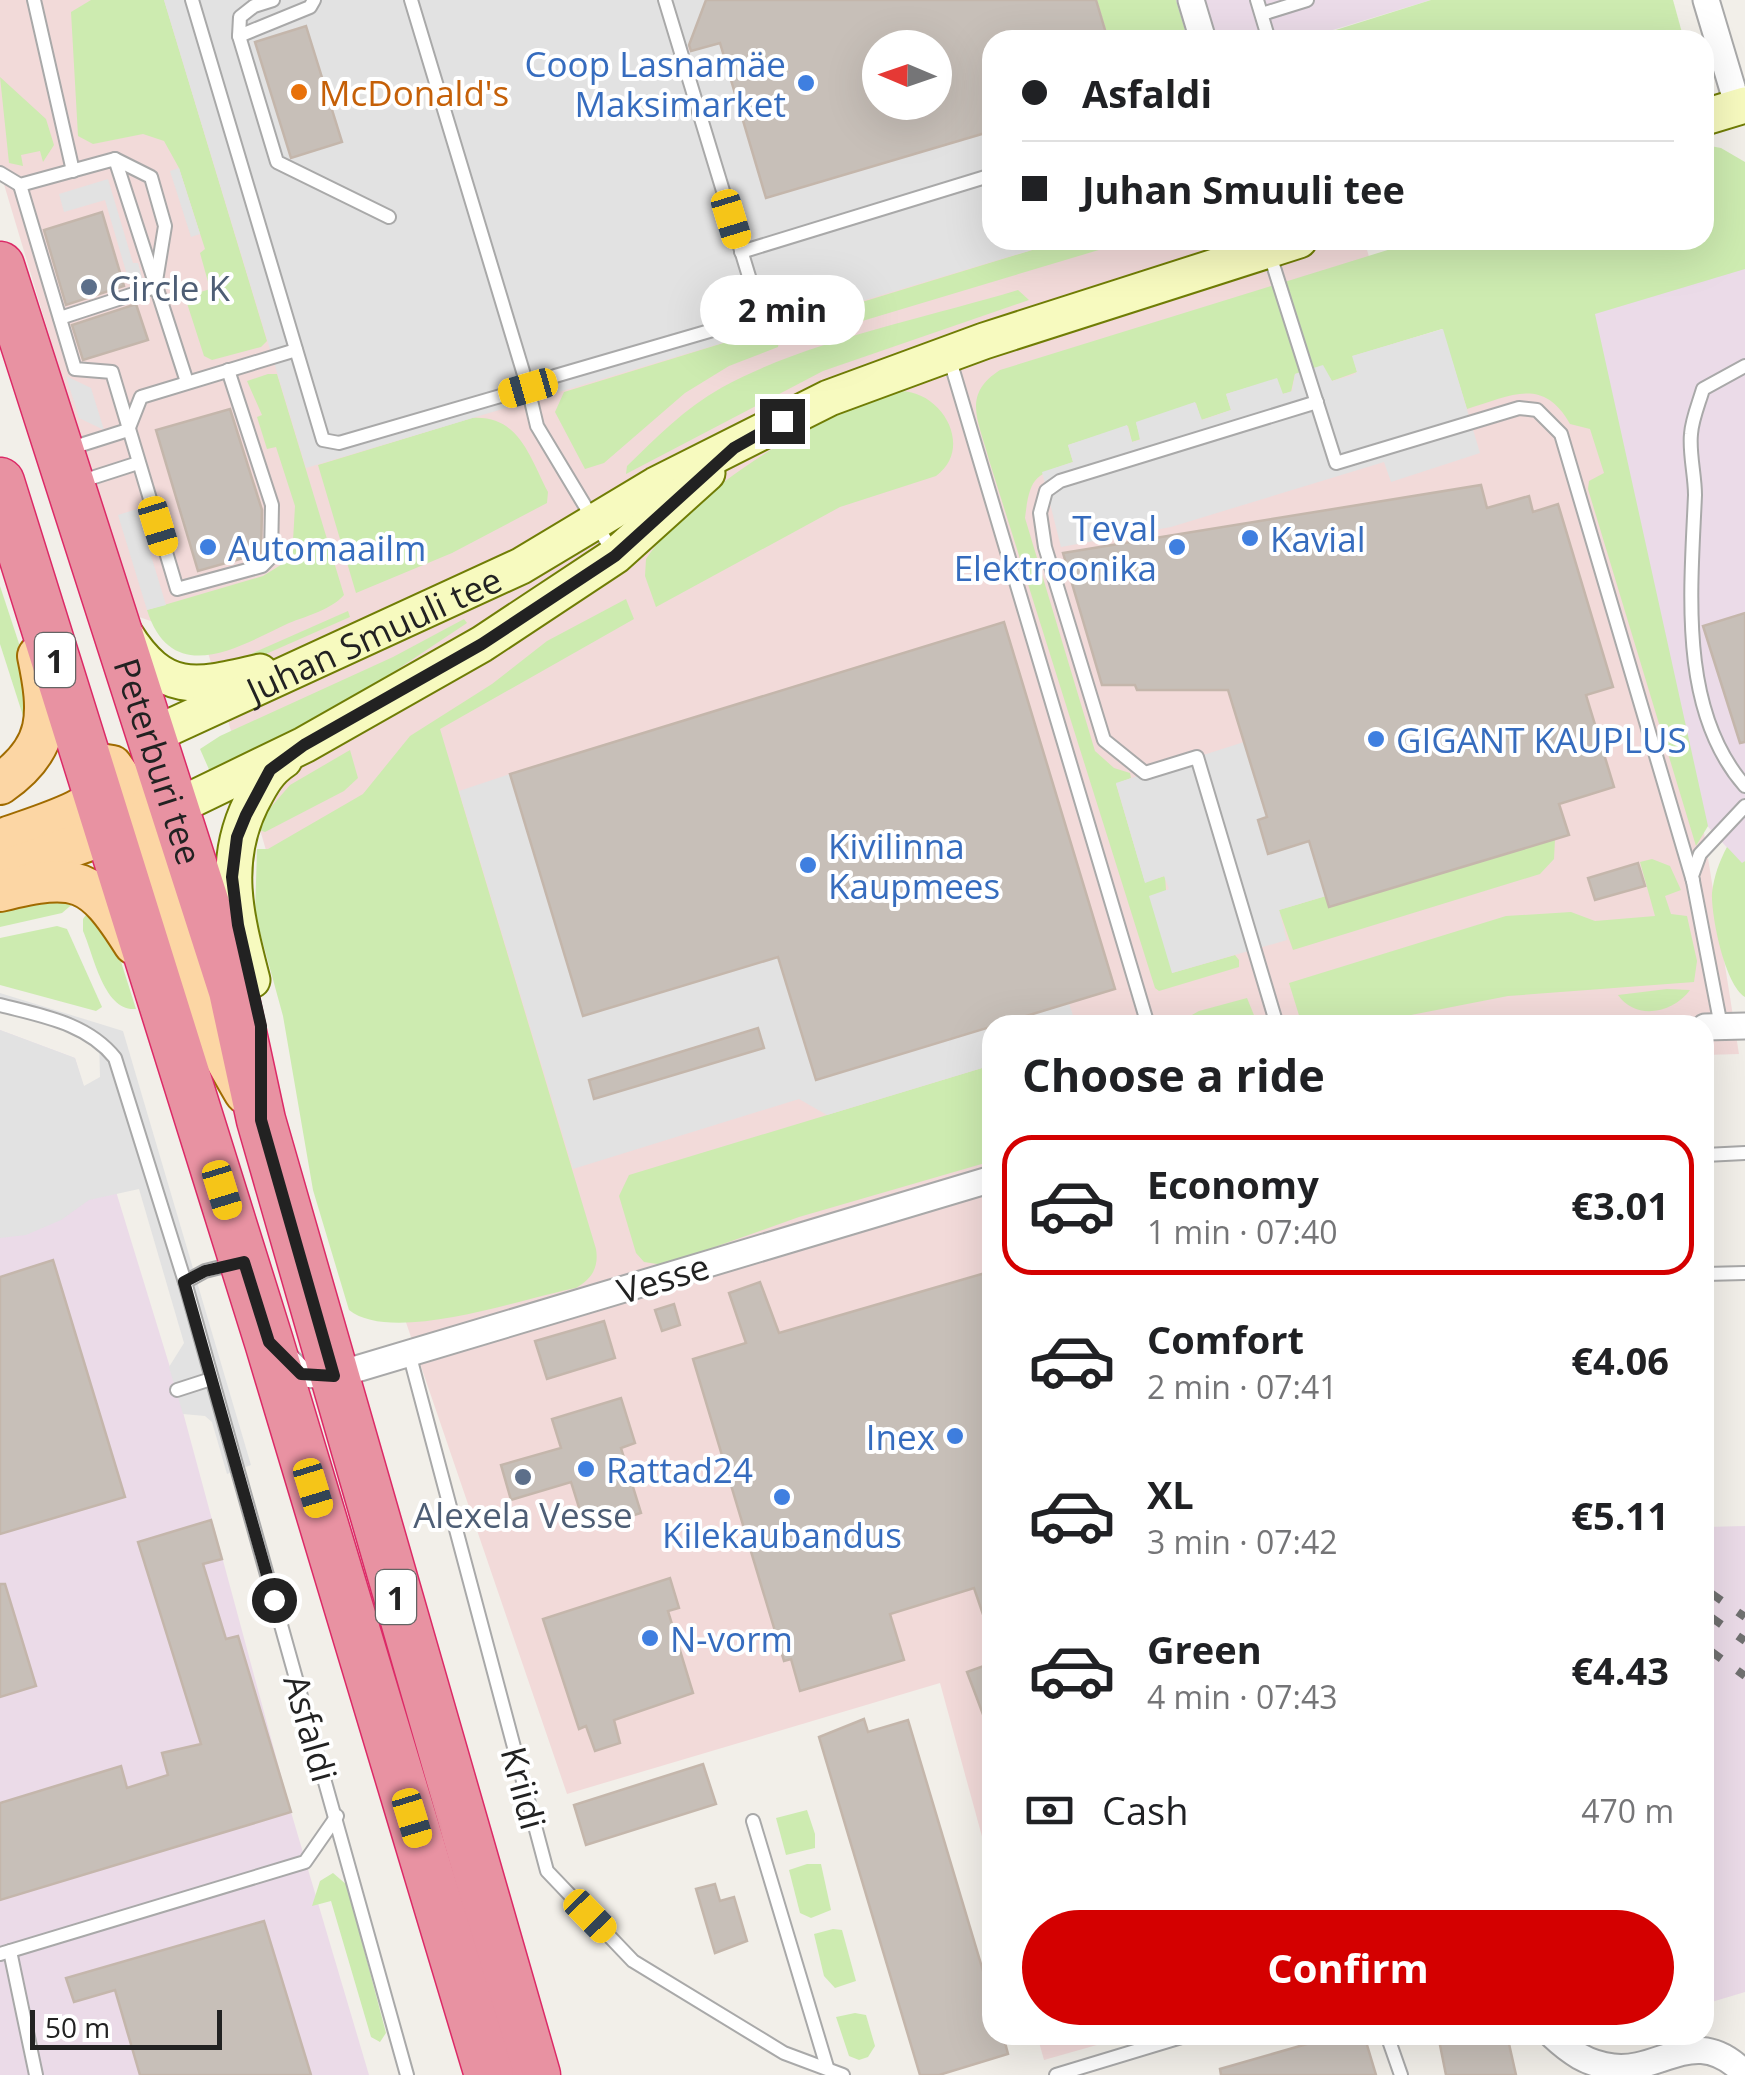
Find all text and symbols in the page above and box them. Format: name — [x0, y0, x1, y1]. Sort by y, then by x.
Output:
north arrow — [862, 30, 952, 120]
map controls — [862, 30, 952, 120]
place label: Coop Lasnamäe Maksimarket — [525, 40, 786, 127]
text: Asfaldi — [1082, 67, 1212, 119]
place label: McDonald's — [319, 69, 509, 116]
marker: Coop Lasnamäe Maksimarket — [795, 72, 817, 94]
marker: McDonald's — [288, 81, 310, 103]
text: Juhan Smuuli tee — [1082, 163, 1405, 215]
car — [708, 186, 754, 252]
place label: Circle K — [109, 264, 231, 311]
marker: Circle K — [78, 276, 100, 298]
callout: 2 min — [700, 276, 864, 346]
text: 2 min — [738, 288, 827, 331]
car — [495, 365, 561, 411]
route end — [760, 399, 805, 444]
car — [135, 493, 181, 559]
place label: Teval Elektroonika — [954, 504, 1157, 591]
place label: Kavial — [1270, 515, 1365, 562]
place label: Automaailm — [228, 524, 427, 571]
marker: Kavial — [1239, 527, 1261, 549]
marker: Automaailm — [197, 536, 219, 558]
marker: Teval Elektroonika — [1166, 536, 1188, 558]
street label: Juhan Smuuli tee — [236, 555, 509, 714]
road number: 1 — [35, 633, 75, 687]
street label: Peterburi tee — [104, 652, 214, 870]
place label: GIGANT KAUPLUS — [1396, 716, 1687, 763]
marker: GIGANT KAUPLUS — [1365, 728, 1387, 750]
place label: Kivilinna Kaupmees — [828, 822, 1000, 909]
marker: Kivilinna Kaupmees — [797, 854, 819, 876]
text: Choose a ride — [1022, 1044, 1325, 1105]
car — [199, 1157, 245, 1223]
text: Economy — [1147, 1158, 1319, 1210]
icon: car — [1027, 1160, 1117, 1250]
text: €3.01 — [1571, 1179, 1669, 1231]
text: 1 min · 07:40 — [1147, 1210, 1338, 1253]
street label: Vesse — [611, 1242, 715, 1314]
text: Comfort — [1147, 1313, 1304, 1365]
icon: car — [1027, 1315, 1117, 1405]
text: €4.06 — [1571, 1334, 1669, 1386]
text: 2 min · 07:41 — [1147, 1365, 1338, 1408]
place label: Inex — [866, 1413, 935, 1460]
marker: Inex — [944, 1425, 966, 1447]
place label: Rattad24 — [606, 1446, 753, 1493]
car — [290, 1455, 336, 1521]
marker: Rattad24 — [575, 1458, 597, 1480]
marker: Alexela Vesse — [512, 1466, 534, 1488]
text: XL — [1147, 1468, 1194, 1520]
icon: car — [1027, 1470, 1117, 1560]
marker: Kilekaubandus — [771, 1486, 793, 1508]
text: €5.11 — [1571, 1489, 1669, 1541]
place label: Alexela Vesse — [413, 1491, 633, 1538]
place label: Kilekaubandus — [662, 1511, 902, 1558]
text: 3 min · 07:42 — [1147, 1520, 1338, 1563]
road number: 1 — [376, 1570, 416, 1624]
route start — [252, 1578, 297, 1623]
place label: N-vorm — [670, 1615, 793, 1662]
text: Green — [1147, 1623, 1262, 1675]
icon: car — [1027, 1625, 1117, 1715]
marker: N-vorm — [639, 1627, 661, 1649]
text: €4.43 — [1571, 1644, 1669, 1696]
street label: Asfaldi — [273, 1669, 349, 1787]
text: 4 min · 07:43 — [1147, 1675, 1338, 1718]
street label: Kriidi — [490, 1742, 558, 1834]
icon: cash — [1022, 1783, 1077, 1838]
text: Cash — [1102, 1784, 1188, 1836]
car — [389, 1785, 435, 1851]
text: 470 m — [1581, 1789, 1674, 1832]
car — [558, 1884, 622, 1948]
button: Confirm — [1022, 1910, 1674, 2025]
scale bar — [30, 2005, 222, 2050]
text: 50 m — [45, 2008, 110, 2046]

